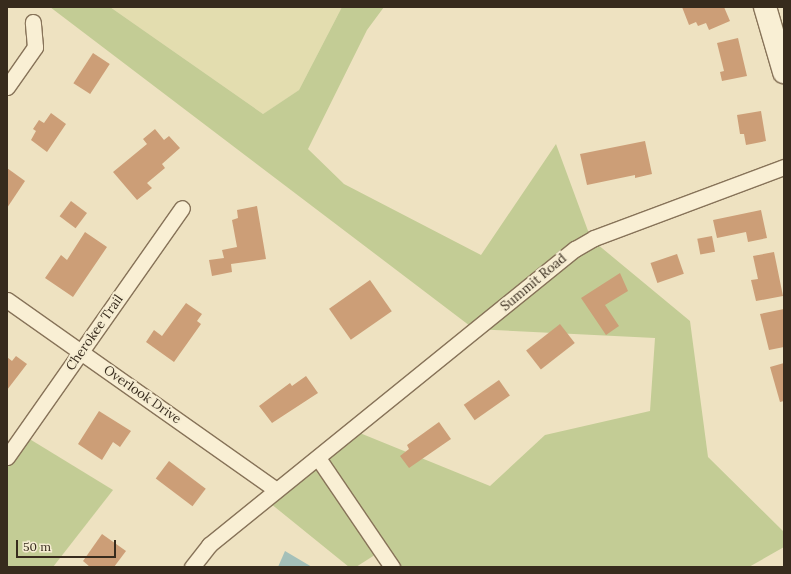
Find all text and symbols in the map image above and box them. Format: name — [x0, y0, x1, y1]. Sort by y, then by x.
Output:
street label: Summit Road — [498, 251, 570, 315]
street label: Cherokee Trail — [63, 292, 127, 374]
street label: Overlook Drive — [100, 362, 184, 428]
scale bar — [18, 532, 118, 558]
text: 50 m — [23, 539, 51, 554]

